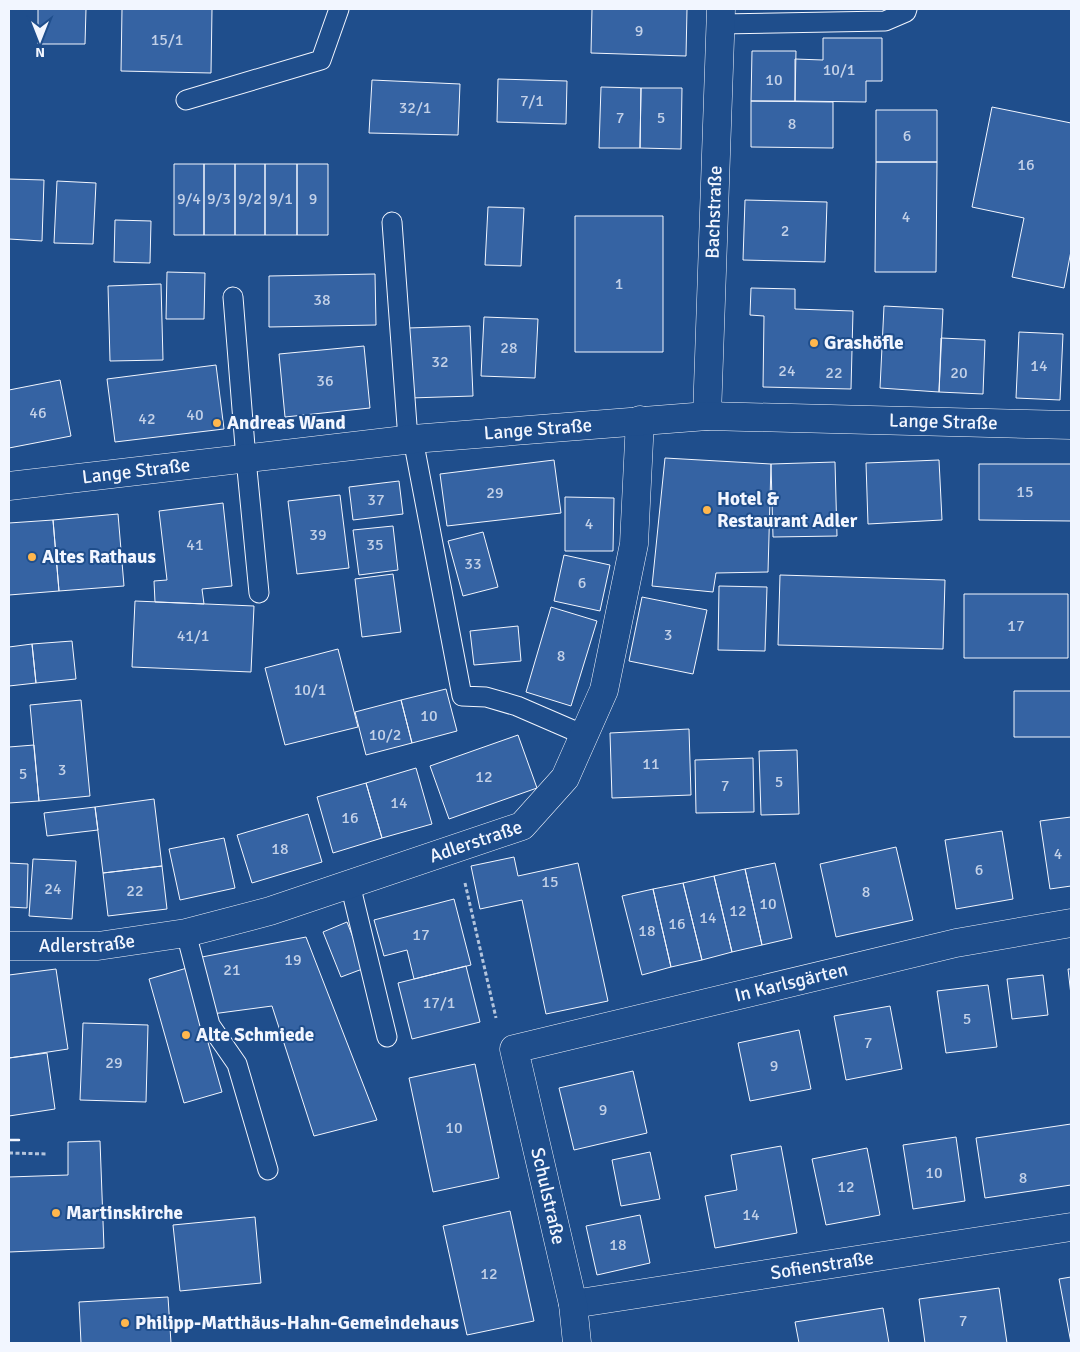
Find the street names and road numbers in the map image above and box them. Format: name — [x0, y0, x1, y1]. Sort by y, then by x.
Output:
street label: Bachstraße — [700, 165, 728, 259]
street label: Lange Straße — [889, 409, 998, 435]
street label: Lange Straße — [483, 413, 593, 445]
street label: Lange Straße — [81, 453, 191, 489]
street label: Adlerstraße — [426, 815, 525, 868]
street label: Adlerstraße — [39, 929, 137, 958]
street label: In Karlsgärten — [732, 957, 850, 1008]
street label: Schulstraße — [525, 1145, 571, 1247]
street label: Sofienstraße — [769, 1246, 875, 1285]

